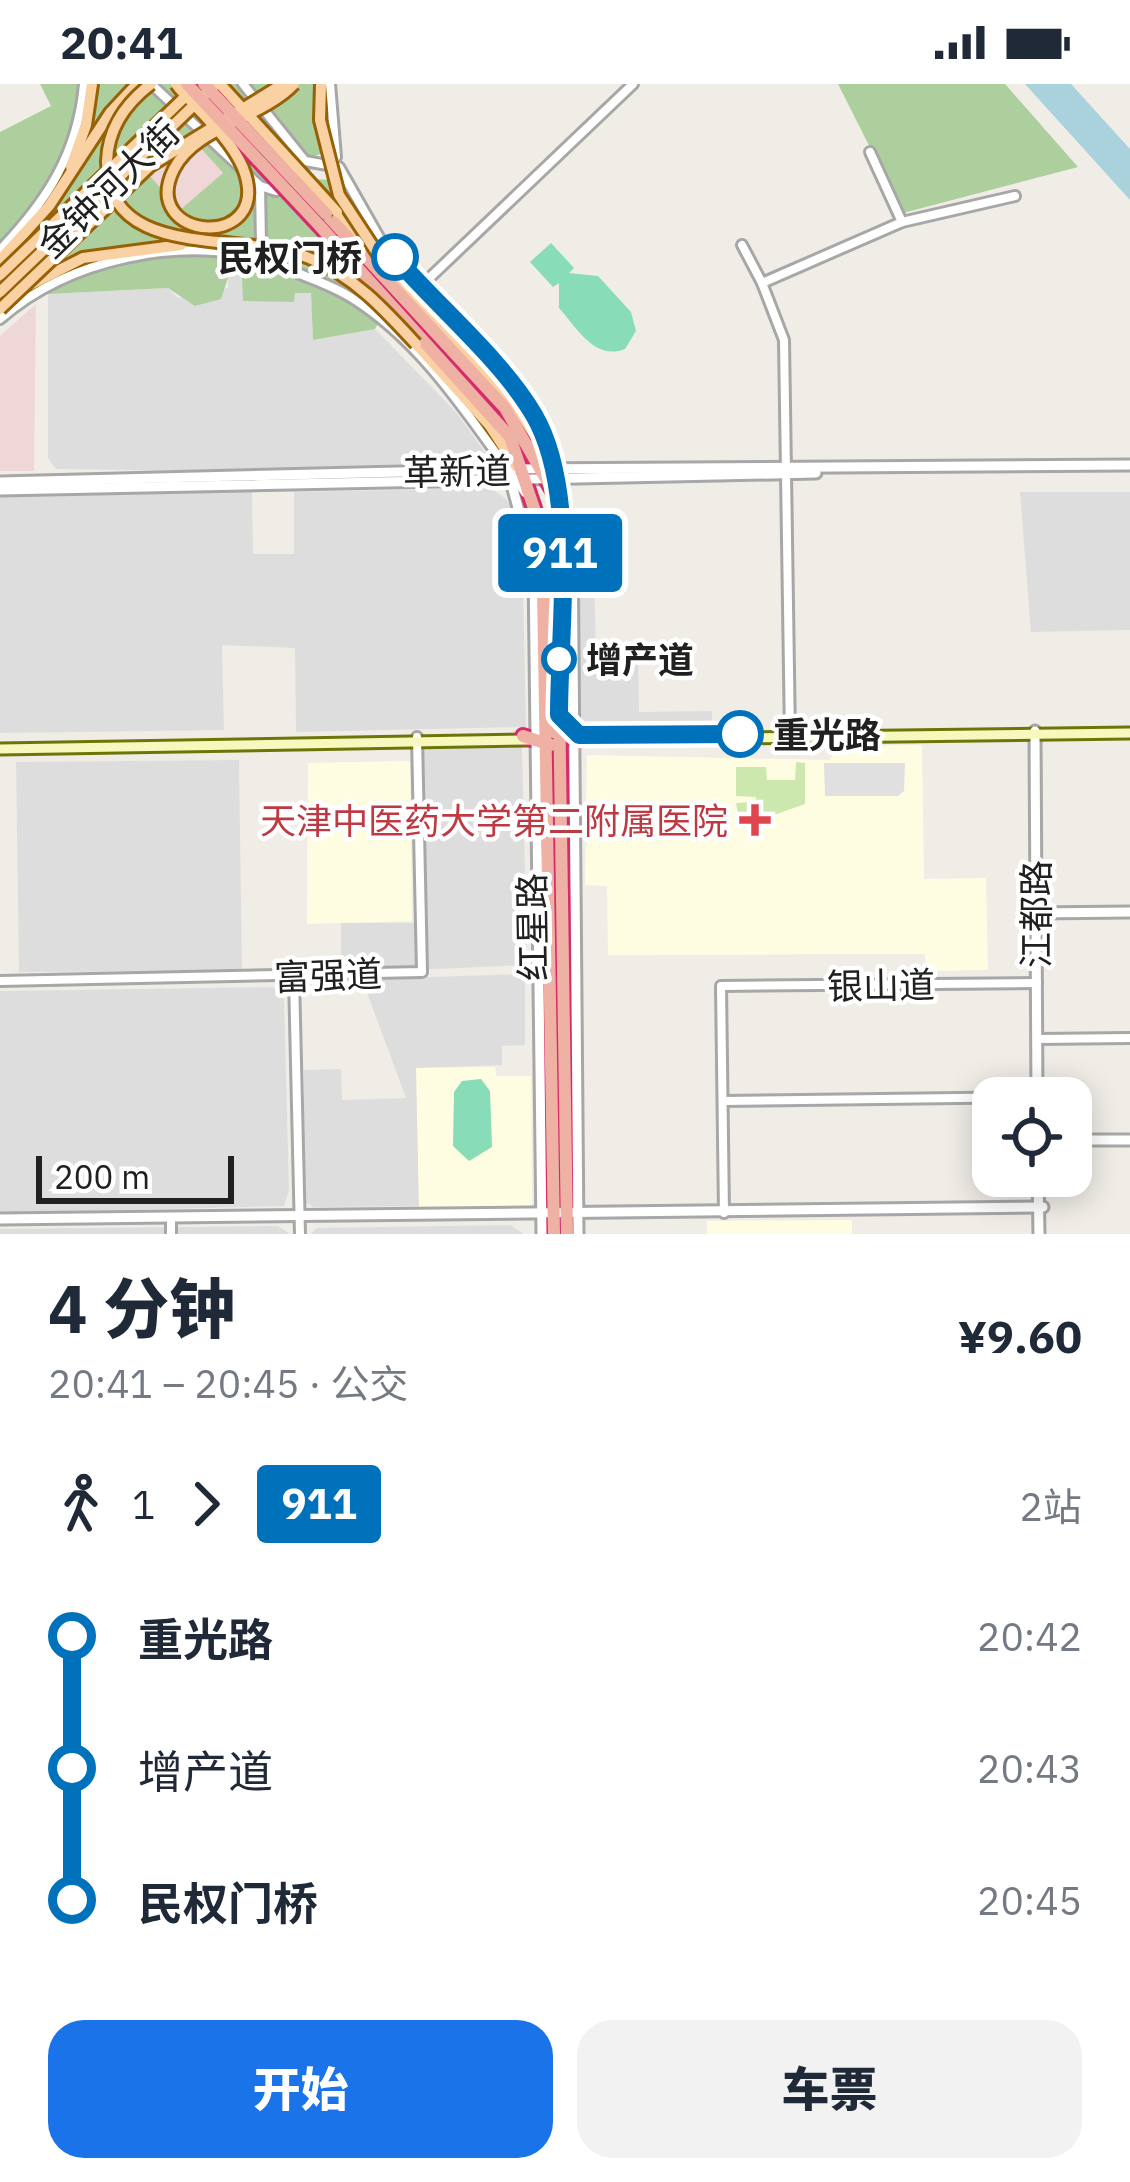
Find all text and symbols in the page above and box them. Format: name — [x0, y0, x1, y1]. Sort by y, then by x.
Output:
text: 20:41 — [60, 13, 183, 71]
street label: 金钟河大街 — [27, 109, 189, 267]
place label: 民权门桥 — [218, 234, 362, 281]
marker: 民权门桥 — [373, 235, 417, 279]
street label: 革新道 — [403, 447, 511, 495]
line badge: 911 — [491, 514, 629, 592]
text: 911 — [522, 525, 598, 580]
place label: 增产道 — [586, 636, 694, 683]
marker: 增产道 — [543, 643, 575, 675]
place label: 重光路 — [773, 711, 881, 758]
marker: 重光路 — [718, 712, 762, 756]
place label: 天津中医药大学第二附属医院 — [260, 797, 728, 844]
marker: 天津中医药大学第二附属医院 — [739, 804, 771, 836]
street label: 江都路 — [1012, 860, 1059, 968]
street label: 红星路 — [508, 873, 556, 981]
street label: 富强道 — [273, 950, 383, 1000]
street label: 银山道 — [827, 961, 935, 1009]
map controls — [972, 1077, 1092, 1197]
button: locate — [972, 1077, 1092, 1197]
scale bar — [36, 1150, 234, 1203]
text: 200 m — [54, 1155, 150, 1198]
text: 4 分钟 — [48, 1265, 235, 1351]
text: ¥9.60 — [958, 1307, 1082, 1365]
text: 20:41 – 20:45 · 公交 — [48, 1358, 408, 1409]
icon: walk — [48, 1471, 114, 1537]
icon: forward — [173, 1471, 239, 1537]
text: 911 — [281, 1476, 357, 1531]
text: 1 — [132, 1479, 155, 1530]
text: 2站 — [1020, 1481, 1082, 1532]
text: 重光路 — [138, 1610, 273, 1668]
text: 20:42 — [977, 1611, 1082, 1662]
text: 增产道 — [138, 1742, 273, 1800]
text: 20:43 — [977, 1743, 1082, 1794]
text: 民权门桥 — [138, 1874, 318, 1932]
text: 20:45 — [977, 1875, 1082, 1926]
button: 开始 — [48, 2020, 553, 2158]
button: 车票 — [577, 2020, 1082, 2158]

